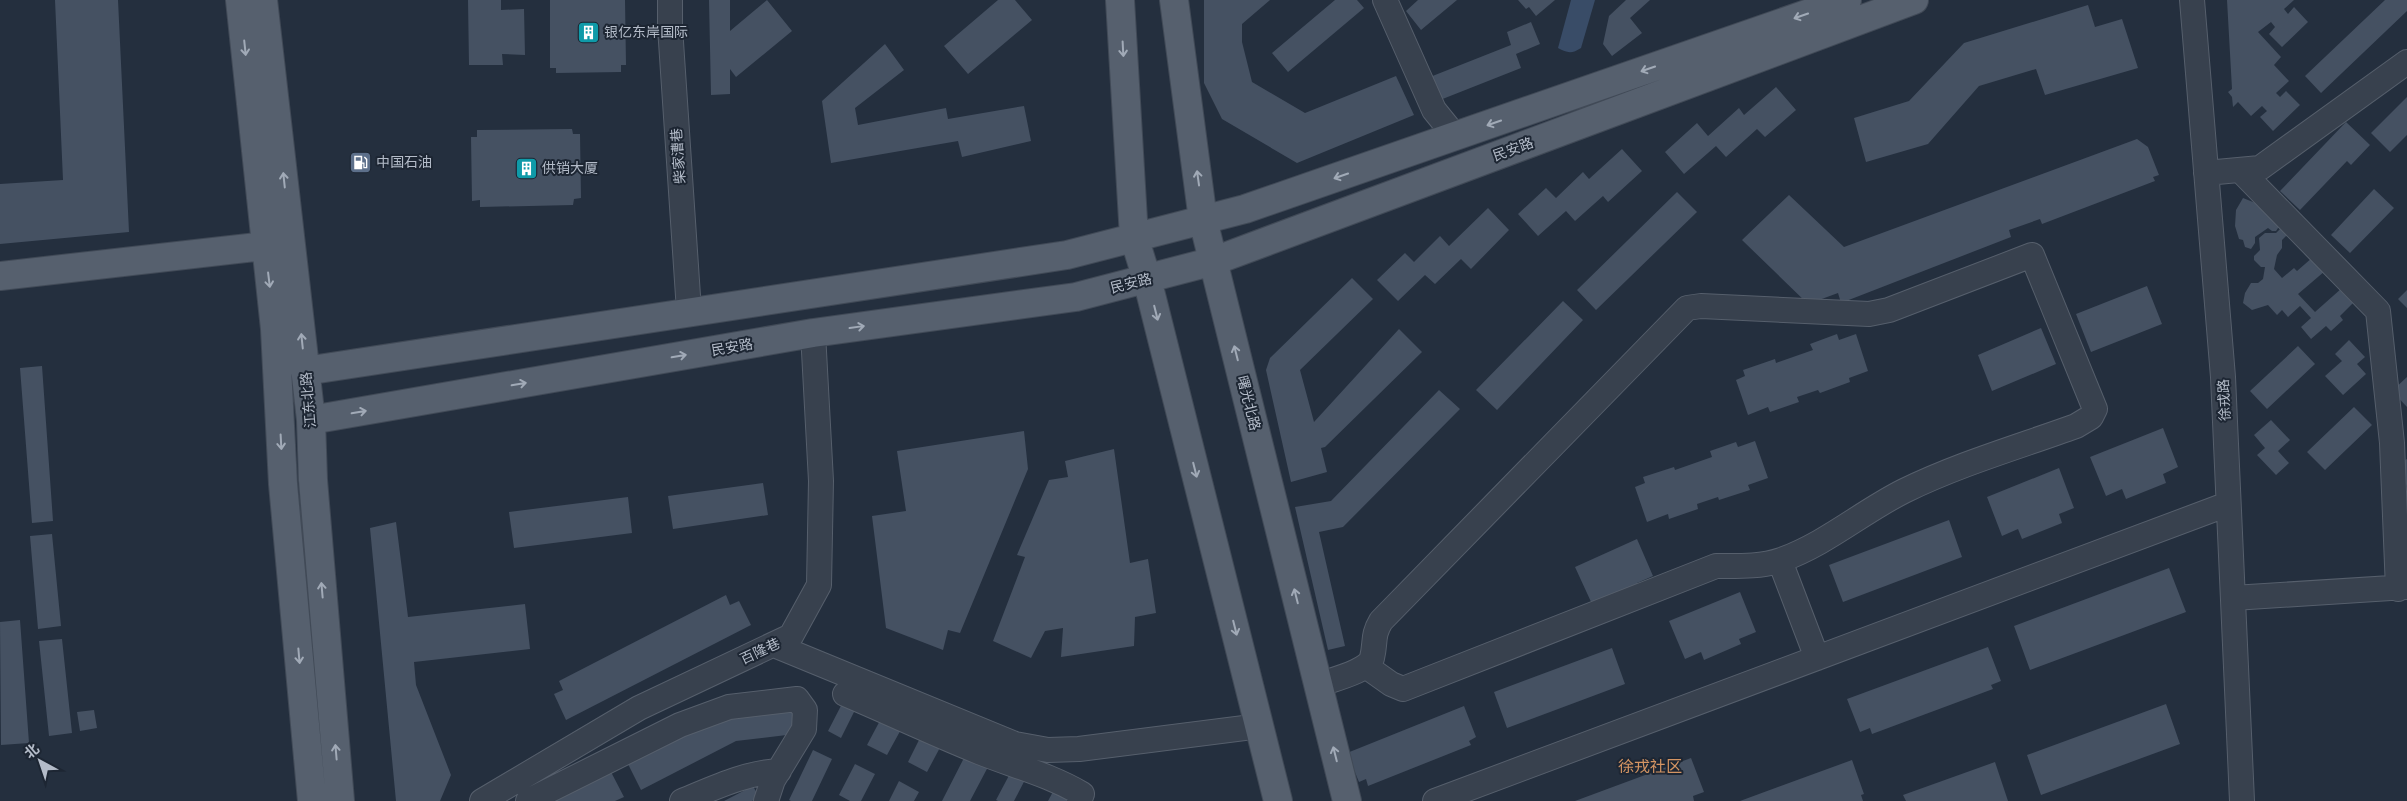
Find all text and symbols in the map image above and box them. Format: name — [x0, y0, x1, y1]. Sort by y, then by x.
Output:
one-way arrow — [1794, 12, 1810, 21]
building icon: 银亿东岸国际 — [576, 20, 600, 44]
place label: 银亿东岸国际 — [604, 22, 688, 42]
one-way arrow — [240, 40, 250, 56]
one-way arrow — [1119, 40, 1128, 56]
one-way arrow — [1641, 65, 1656, 74]
one-way arrow — [1487, 118, 1503, 128]
street label: 柴家漕巷 — [666, 127, 690, 185]
street label: 民安路 — [1490, 132, 1536, 166]
fuel station icon: 中国石油 — [348, 150, 372, 174]
place label: 中国石油 — [376, 152, 432, 172]
building icon: 供销大厦 — [514, 156, 538, 180]
place label: 供销大厦 — [542, 158, 598, 178]
one-way arrow — [1192, 170, 1202, 186]
one-way arrow — [279, 172, 289, 188]
one-way arrow — [1334, 172, 1349, 181]
street label: 民安路 — [1108, 268, 1154, 298]
one-way arrow — [264, 271, 274, 287]
one-way arrow — [1152, 304, 1161, 320]
one-way arrow — [848, 322, 864, 332]
one-way arrow — [297, 334, 307, 350]
street label: 民安路 — [710, 334, 754, 360]
one-way arrow — [1231, 346, 1241, 362]
one-way arrow — [671, 351, 687, 361]
street label: 江东北路 — [296, 371, 320, 429]
street label: 曙光北路 — [1233, 373, 1265, 433]
one-way arrow — [511, 378, 527, 388]
street label: 徐戎路 — [2213, 379, 2235, 421]
one-way arrow — [350, 406, 366, 416]
one-way arrow — [276, 433, 285, 449]
one-way arrow — [1191, 462, 1201, 478]
one-way arrow — [317, 583, 327, 599]
one-way arrow — [1291, 588, 1301, 604]
one-way arrow — [1231, 619, 1240, 635]
street label: 百隆巷 — [737, 633, 783, 669]
one-way arrow — [294, 648, 304, 664]
north arrow — [15, 736, 65, 786]
text: 北 — [20, 739, 43, 763]
one-way arrow — [331, 745, 340, 761]
one-way arrow — [1330, 746, 1339, 762]
district label: 徐戎社区 — [1618, 755, 1682, 778]

